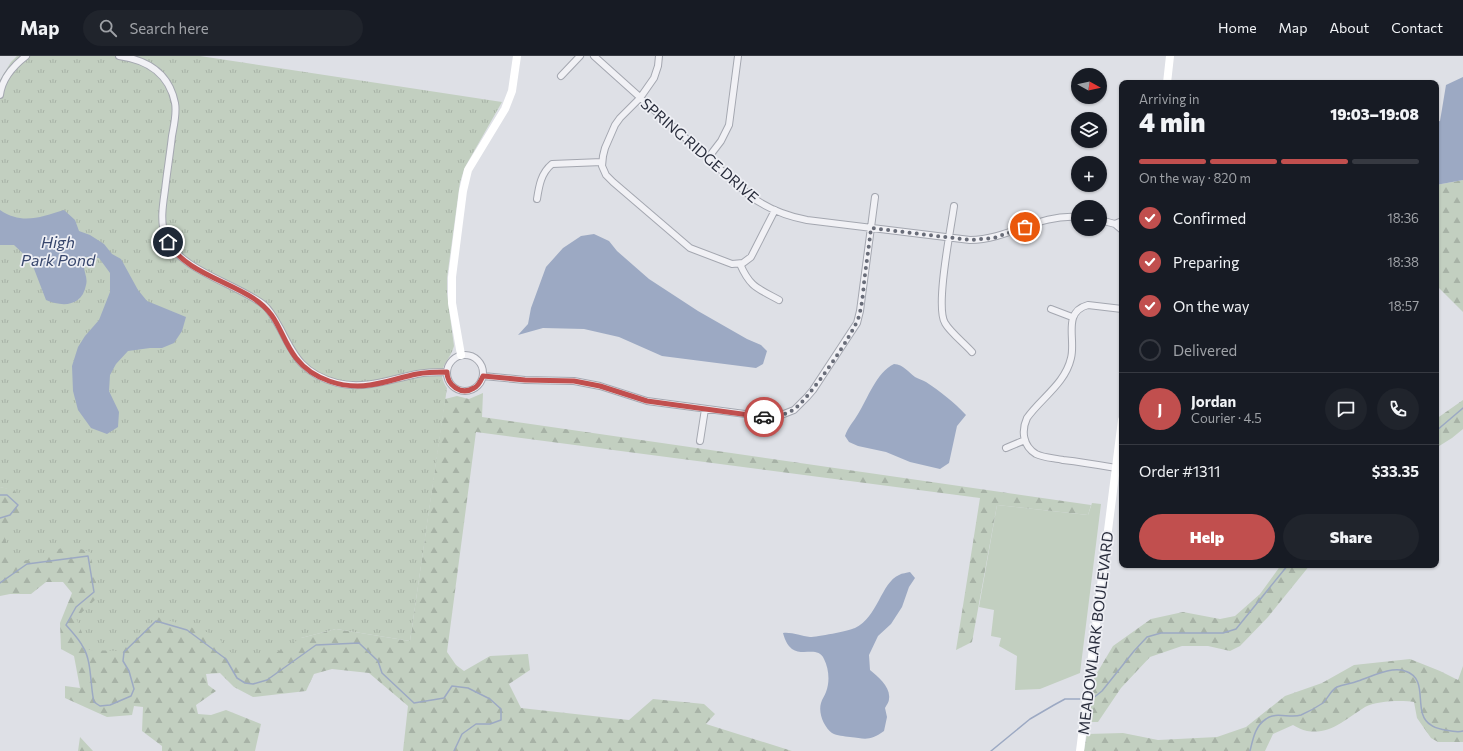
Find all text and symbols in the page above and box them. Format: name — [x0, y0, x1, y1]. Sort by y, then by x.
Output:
search box — [83, 10, 363, 46]
text: Map — [20, 16, 59, 39]
icon: search — [97, 17, 119, 39]
text: Search here — [129, 19, 209, 37]
text: Home — [1218, 19, 1257, 36]
text: Map — [1279, 19, 1307, 36]
text: About — [1329, 19, 1369, 36]
text: Contact — [1391, 19, 1443, 36]
north arrow — [1071, 68, 1107, 104]
map controls — [1071, 68, 1107, 236]
text: Arriving in — [1139, 91, 1199, 107]
street label: SPRING RIDGE DRIVE — [637, 94, 763, 206]
text: 19:03–19:08 — [1330, 105, 1419, 123]
text: 4 min — [1139, 106, 1205, 137]
button: layers — [1071, 112, 1107, 148]
button: + — [1071, 156, 1107, 192]
text: On the way · 820 m — [1139, 170, 1251, 186]
button: − — [1071, 200, 1107, 236]
icon: check — [1139, 207, 1161, 229]
text: Confirmed — [1173, 209, 1246, 227]
pin — [1008, 210, 1042, 244]
text: 18:36 — [1387, 210, 1419, 226]
icon: bag — [1014, 216, 1036, 238]
pin — [151, 225, 185, 259]
icon: home — [157, 231, 179, 253]
water label: High Park Pond — [21, 232, 96, 269]
icon: check — [1139, 251, 1161, 273]
text: Preparing — [1173, 253, 1239, 271]
text: 18:38 — [1387, 254, 1419, 270]
icon: check — [1139, 295, 1161, 317]
text: On the way — [1173, 297, 1250, 315]
text: 18:57 — [1388, 298, 1419, 314]
text: Delivered — [1173, 341, 1237, 359]
button: chat — [1325, 388, 1367, 430]
button: phone — [1377, 388, 1419, 430]
text: Jordan — [1191, 392, 1236, 410]
courier — [744, 397, 784, 437]
text: J — [1158, 400, 1162, 418]
icon: car — [753, 406, 775, 428]
text: Courier · 4.5 — [1191, 410, 1262, 426]
text: Order #1311 — [1139, 462, 1220, 480]
text: $33.35 — [1372, 462, 1419, 480]
button: Help — [1139, 514, 1275, 560]
button: Share — [1283, 514, 1419, 560]
street label: MEADOWLARK BOULEVARD — [1074, 530, 1116, 736]

